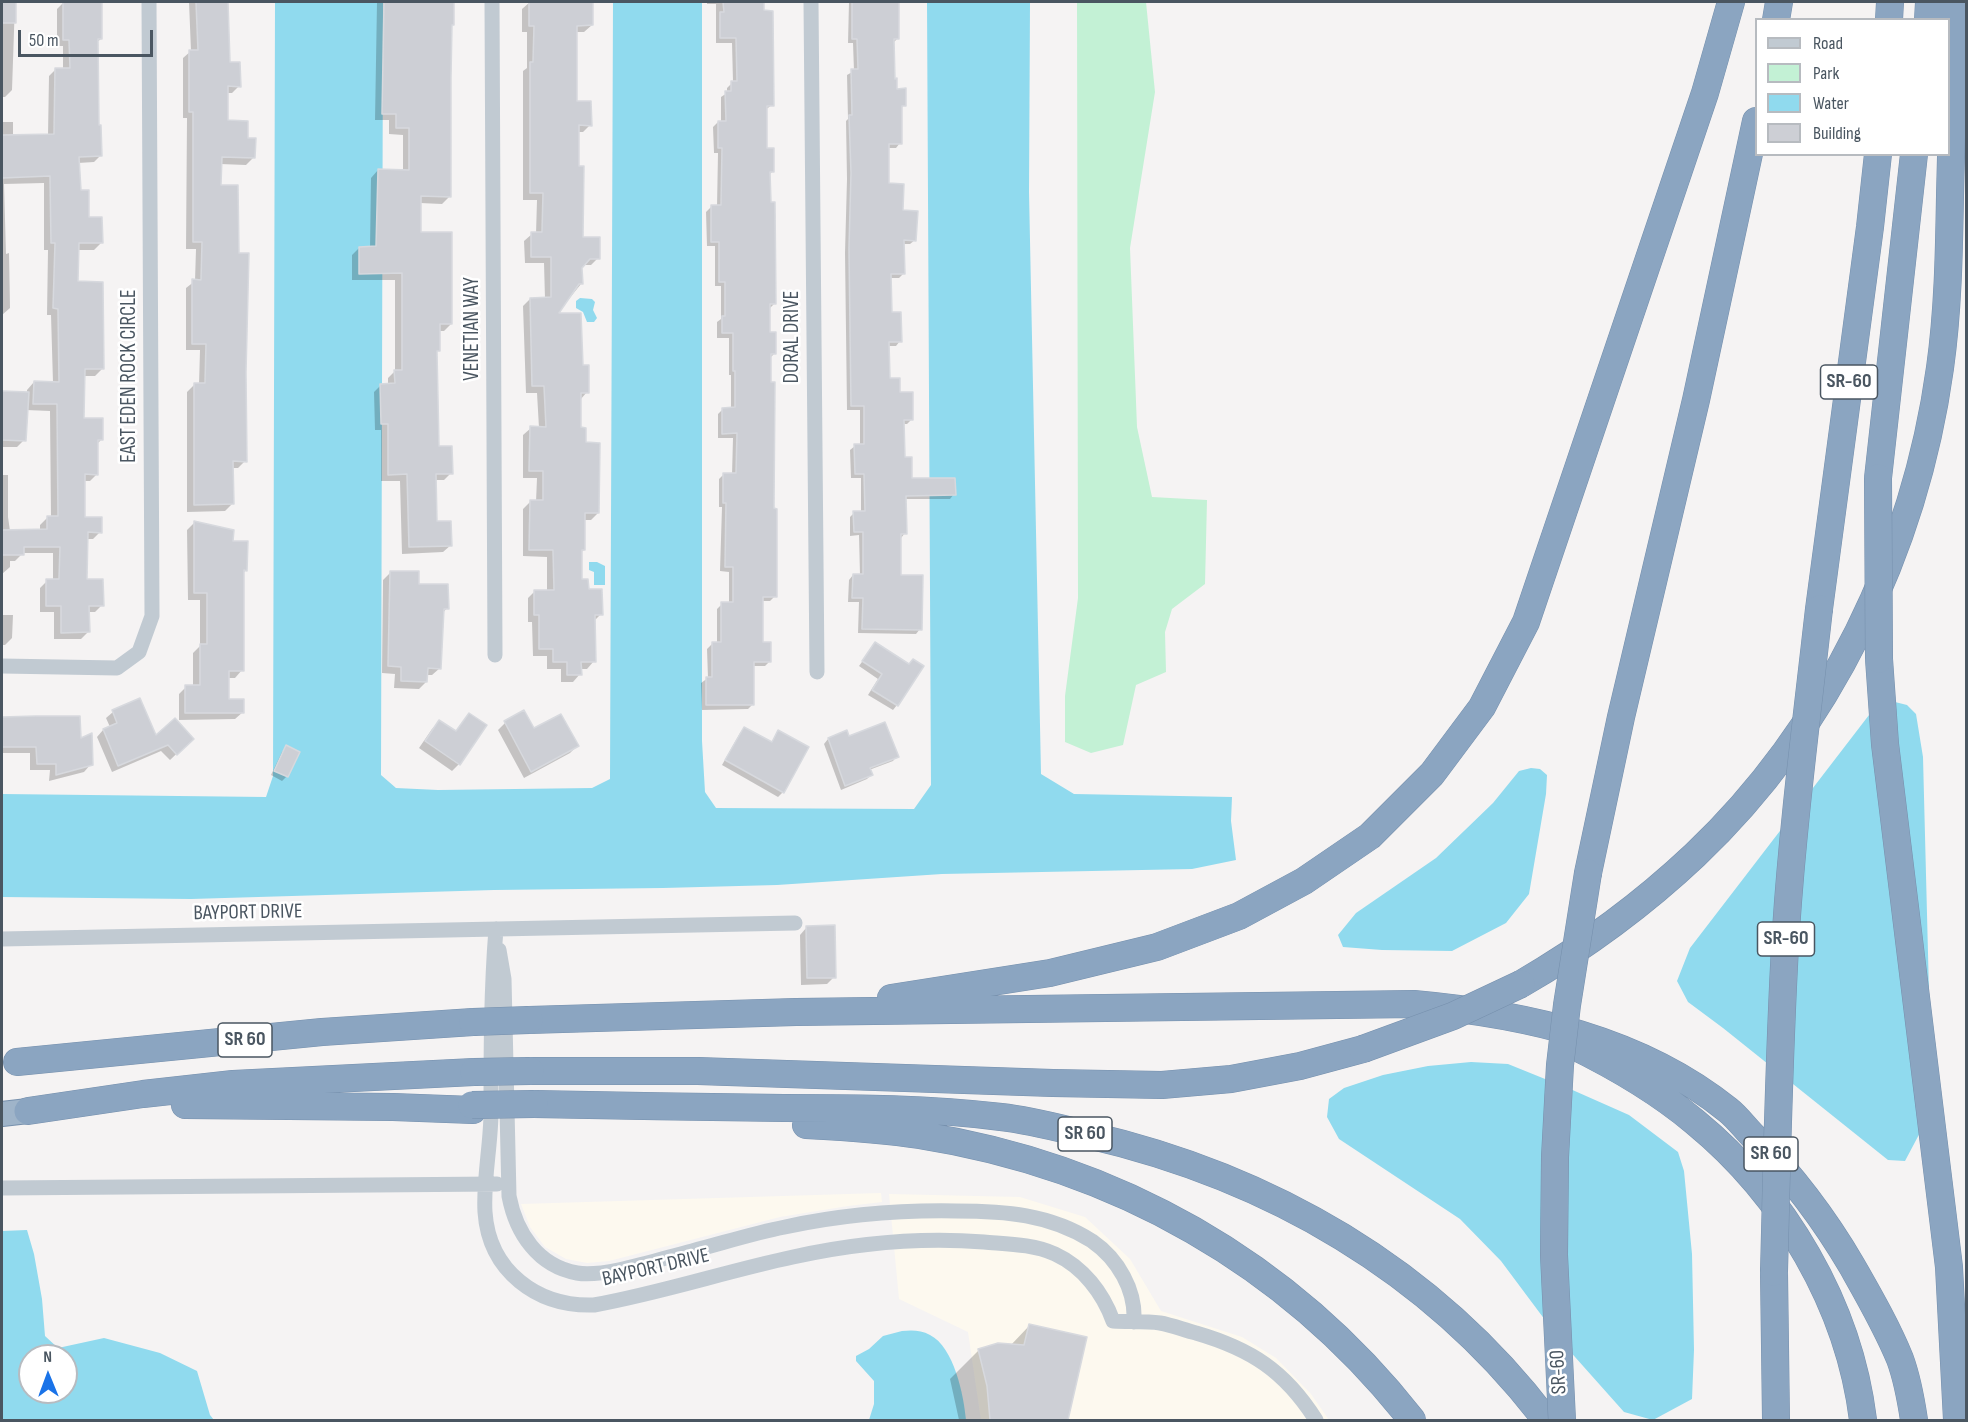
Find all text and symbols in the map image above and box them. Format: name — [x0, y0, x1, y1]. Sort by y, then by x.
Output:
scale bar — [21, 18, 156, 56]
legend — [1755, 18, 1950, 156]
text: 50 m — [29, 30, 59, 51]
text: Road — [1813, 33, 1843, 54]
text: Park — [1813, 63, 1839, 84]
text: Water — [1813, 93, 1849, 114]
text: Building — [1813, 123, 1861, 144]
street label: VENETIAN WAY — [460, 277, 486, 381]
street label: EAST EDEN ROCK CIRCLE — [117, 289, 143, 463]
street label: DORAL DRIVE — [780, 291, 806, 383]
road number: SR-60 — [1820, 365, 1878, 399]
street label: BAYPORT DRIVE — [193, 899, 303, 927]
road number: SR-60 — [1758, 922, 1814, 956]
road number: SR 60 — [218, 1023, 272, 1057]
road number: SR 60 — [1058, 1117, 1112, 1151]
road number: SR 60 — [1744, 1137, 1798, 1171]
street label: BAYPORT DRIVE — [600, 1243, 712, 1293]
north arrow — [18, 1344, 78, 1404]
text: N — [43, 1348, 52, 1367]
street label: SR-60 — [1545, 1349, 1573, 1395]

